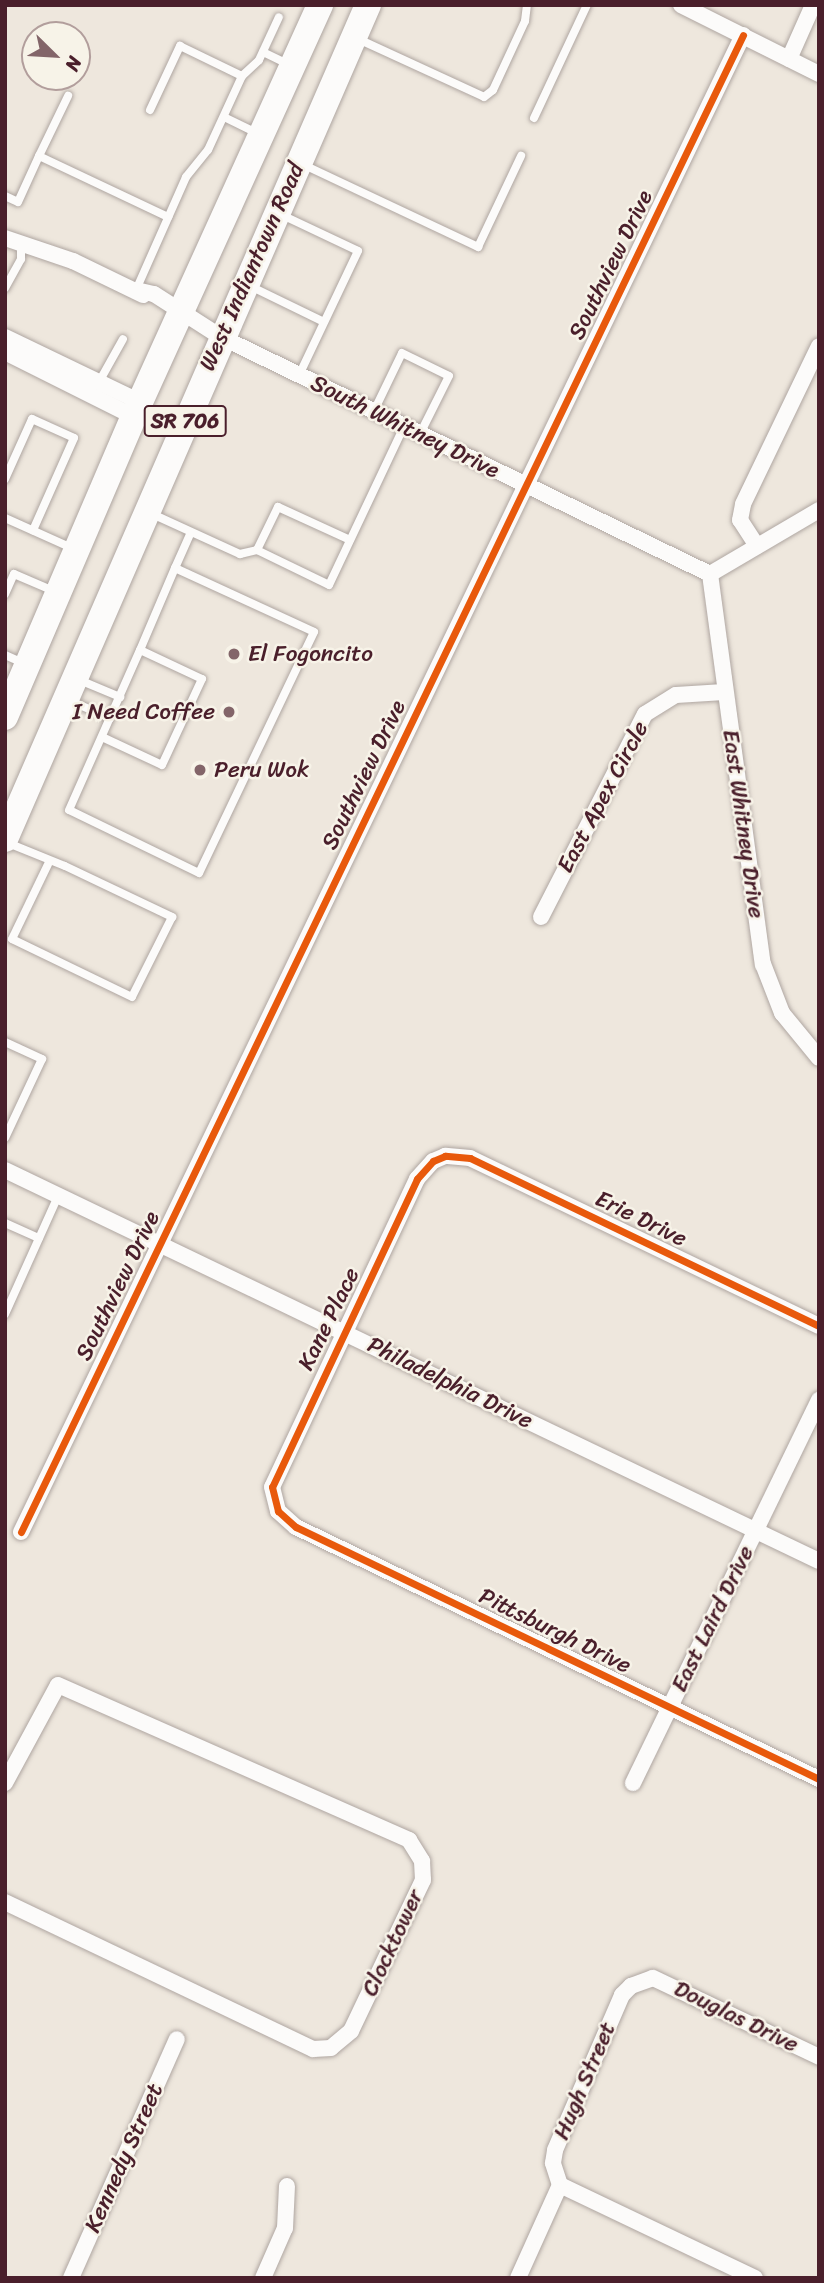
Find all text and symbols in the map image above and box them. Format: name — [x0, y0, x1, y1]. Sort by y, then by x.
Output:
north arrow — [21, 21, 91, 91]
text: N — [56, 51, 92, 77]
street label: West Indiantown Road — [194, 158, 310, 376]
street label: Southview Drive — [563, 186, 659, 344]
street label: South Whitney Drive — [306, 369, 504, 485]
road number: SR 706 — [143, 404, 227, 438]
place label: El Fogoncito — [248, 640, 373, 668]
marker: El Fogoncito — [226, 646, 242, 662]
street label: Southview Drive — [316, 696, 412, 854]
place label: I Need Coffee — [73, 698, 215, 726]
marker: I Need Coffee — [221, 704, 237, 720]
street label: East Apex Circle — [551, 716, 655, 878]
street label: East Whitney Drive — [716, 727, 770, 921]
place label: Peru Wok — [214, 756, 309, 784]
marker: Peru Wok — [192, 762, 208, 778]
street label: Erie Drive — [591, 1185, 691, 1253]
street label: Southview Drive — [70, 1207, 166, 1365]
street label: Kane Place — [292, 1263, 366, 1375]
street label: Philadelphia Drive — [363, 1331, 537, 1435]
street label: East Laird Drive — [666, 1541, 760, 1697]
street label: Pittsburgh Drive — [475, 1582, 635, 1680]
street label: Clocktower — [356, 1885, 430, 2001]
street label: Douglas Drive — [669, 1975, 803, 2059]
street label: Hugh Street — [548, 2018, 622, 2144]
street label: Kennedy Street — [79, 2080, 169, 2236]

